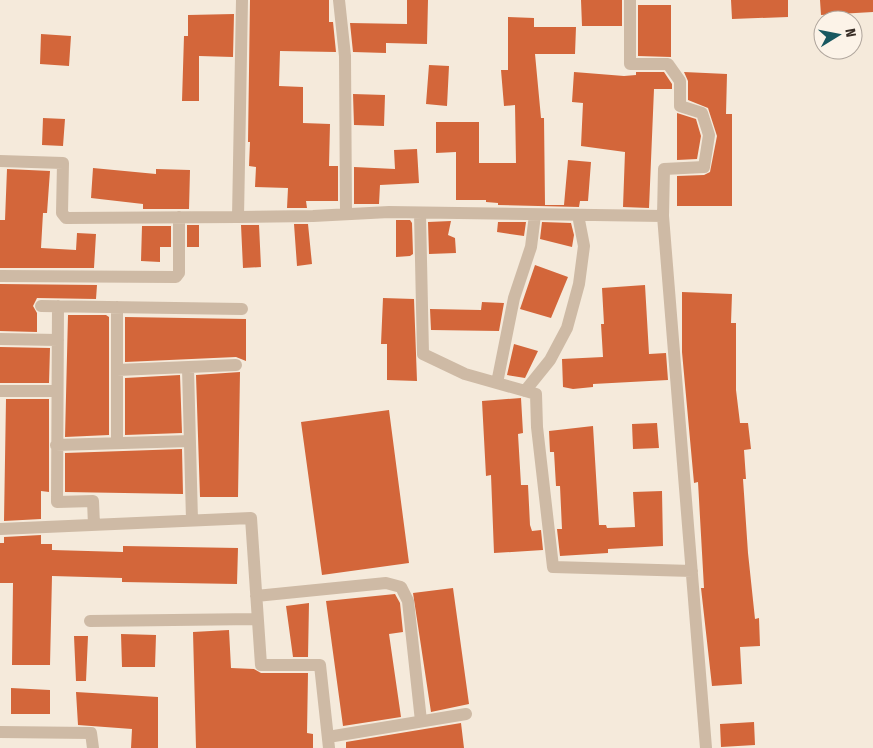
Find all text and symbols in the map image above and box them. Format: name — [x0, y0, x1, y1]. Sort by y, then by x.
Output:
north arrow — [813, 10, 863, 60]
text: N — [841, 27, 859, 38]

